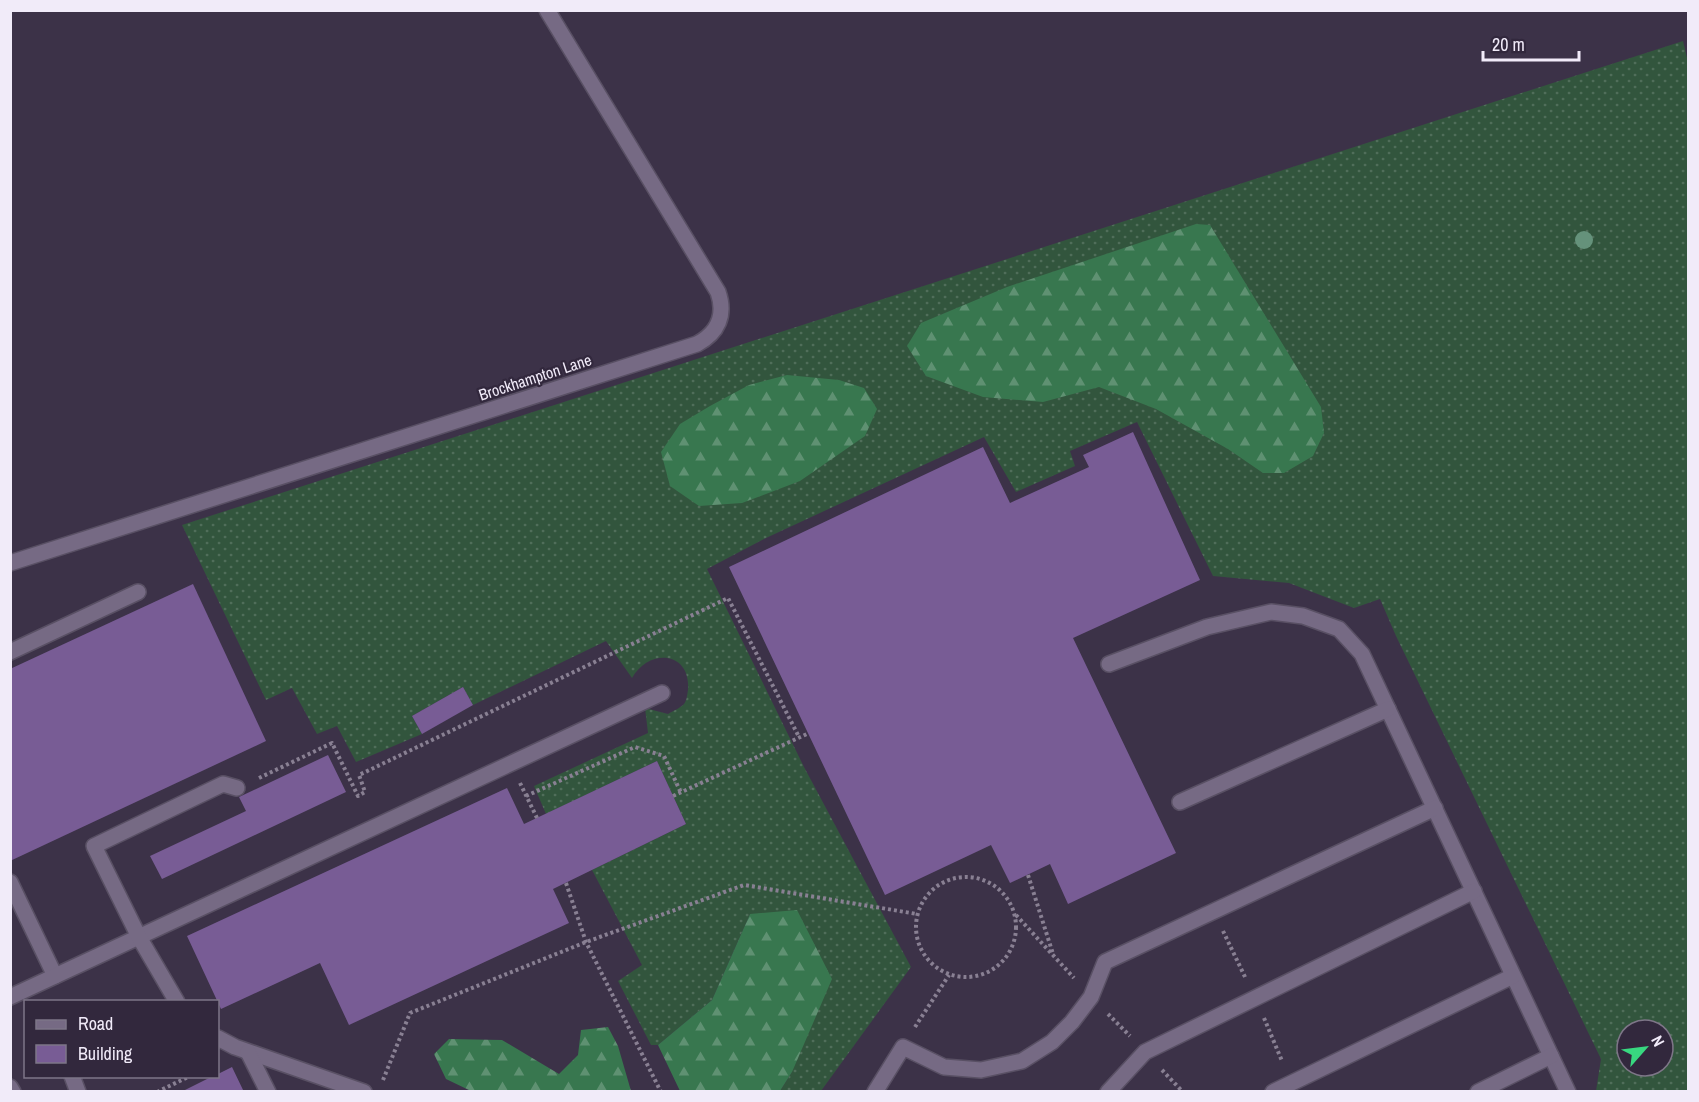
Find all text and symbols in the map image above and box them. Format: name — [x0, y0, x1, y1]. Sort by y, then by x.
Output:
scale bar — [1483, 24, 1579, 62]
text: 20 m — [1492, 32, 1525, 57]
street label: Brockhampton Lane — [476, 348, 594, 406]
legend — [24, 1000, 219, 1078]
text: Road — [78, 1011, 113, 1036]
north arrow — [1615, 1018, 1675, 1078]
text: N — [1646, 1032, 1670, 1050]
text: Building — [78, 1041, 133, 1066]

